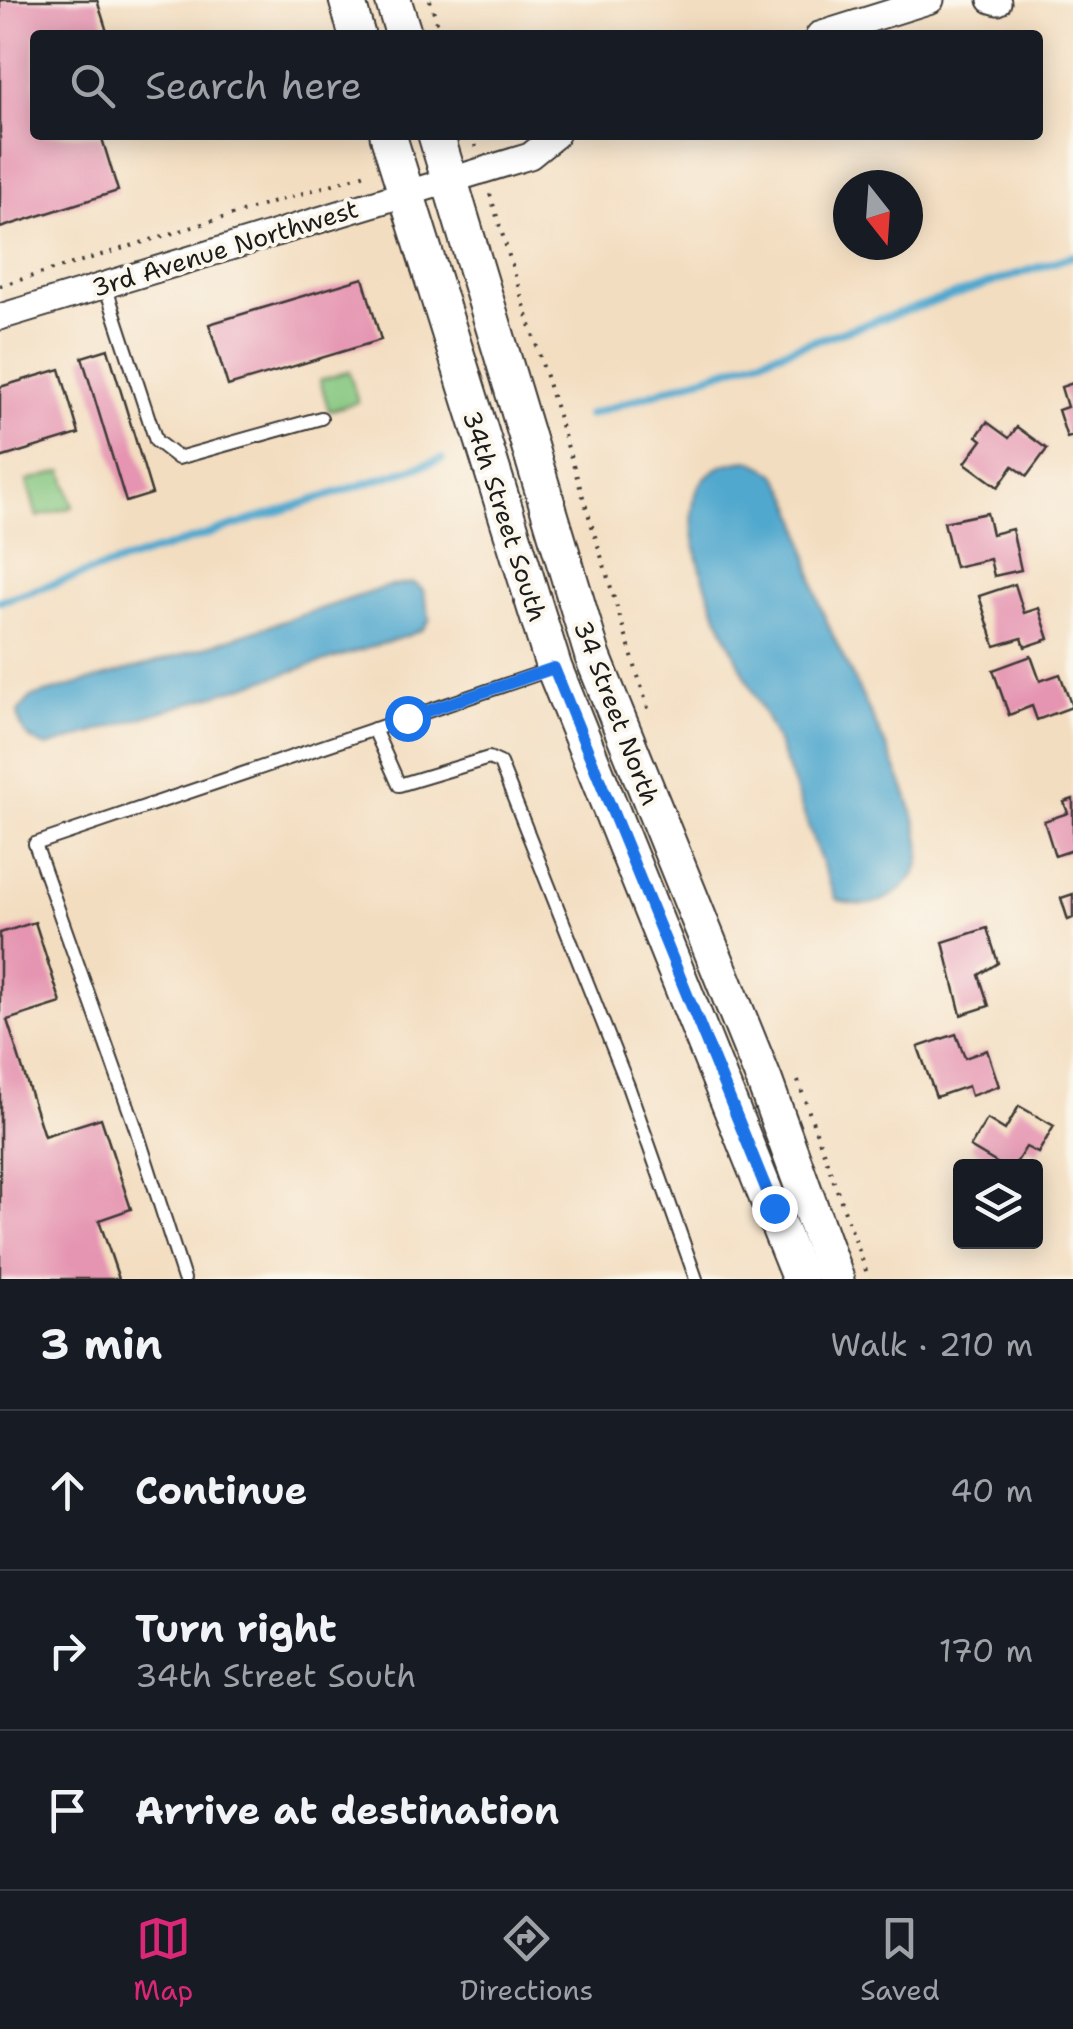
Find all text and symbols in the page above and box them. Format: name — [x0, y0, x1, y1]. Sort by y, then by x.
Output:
search box — [30, 30, 1043, 140]
icon: search — [65, 58, 120, 113]
text: Search here — [145, 60, 362, 111]
north arrow — [833, 170, 923, 260]
street label: 3rd Avenue Northwest — [88, 191, 362, 305]
street label: 34th Street South — [455, 406, 555, 626]
street label: 34 Street North — [566, 616, 668, 810]
route start — [385, 696, 431, 742]
map controls — [953, 1159, 1043, 1249]
button: layers — [953, 1159, 1043, 1249]
route end — [752, 1186, 798, 1232]
text: 3 min — [40, 1316, 162, 1372]
text: Walk · 210 m — [831, 1323, 1033, 1366]
icon: ahead — [40, 1463, 95, 1518]
text: Continue — [135, 1465, 307, 1516]
text: 40 m — [950, 1469, 1033, 1512]
text: Turn right — [135, 1603, 337, 1654]
icon: right — [40, 1623, 95, 1678]
text: 170 m — [939, 1629, 1033, 1672]
text: 34th Street South — [135, 1654, 416, 1697]
icon: arrive — [40, 1783, 95, 1838]
text: Arrive at destination — [135, 1785, 559, 1836]
tab: Map — [133, 1911, 193, 2009]
tab: Directions — [460, 1911, 593, 2009]
tab: Saved — [860, 1911, 940, 2009]

